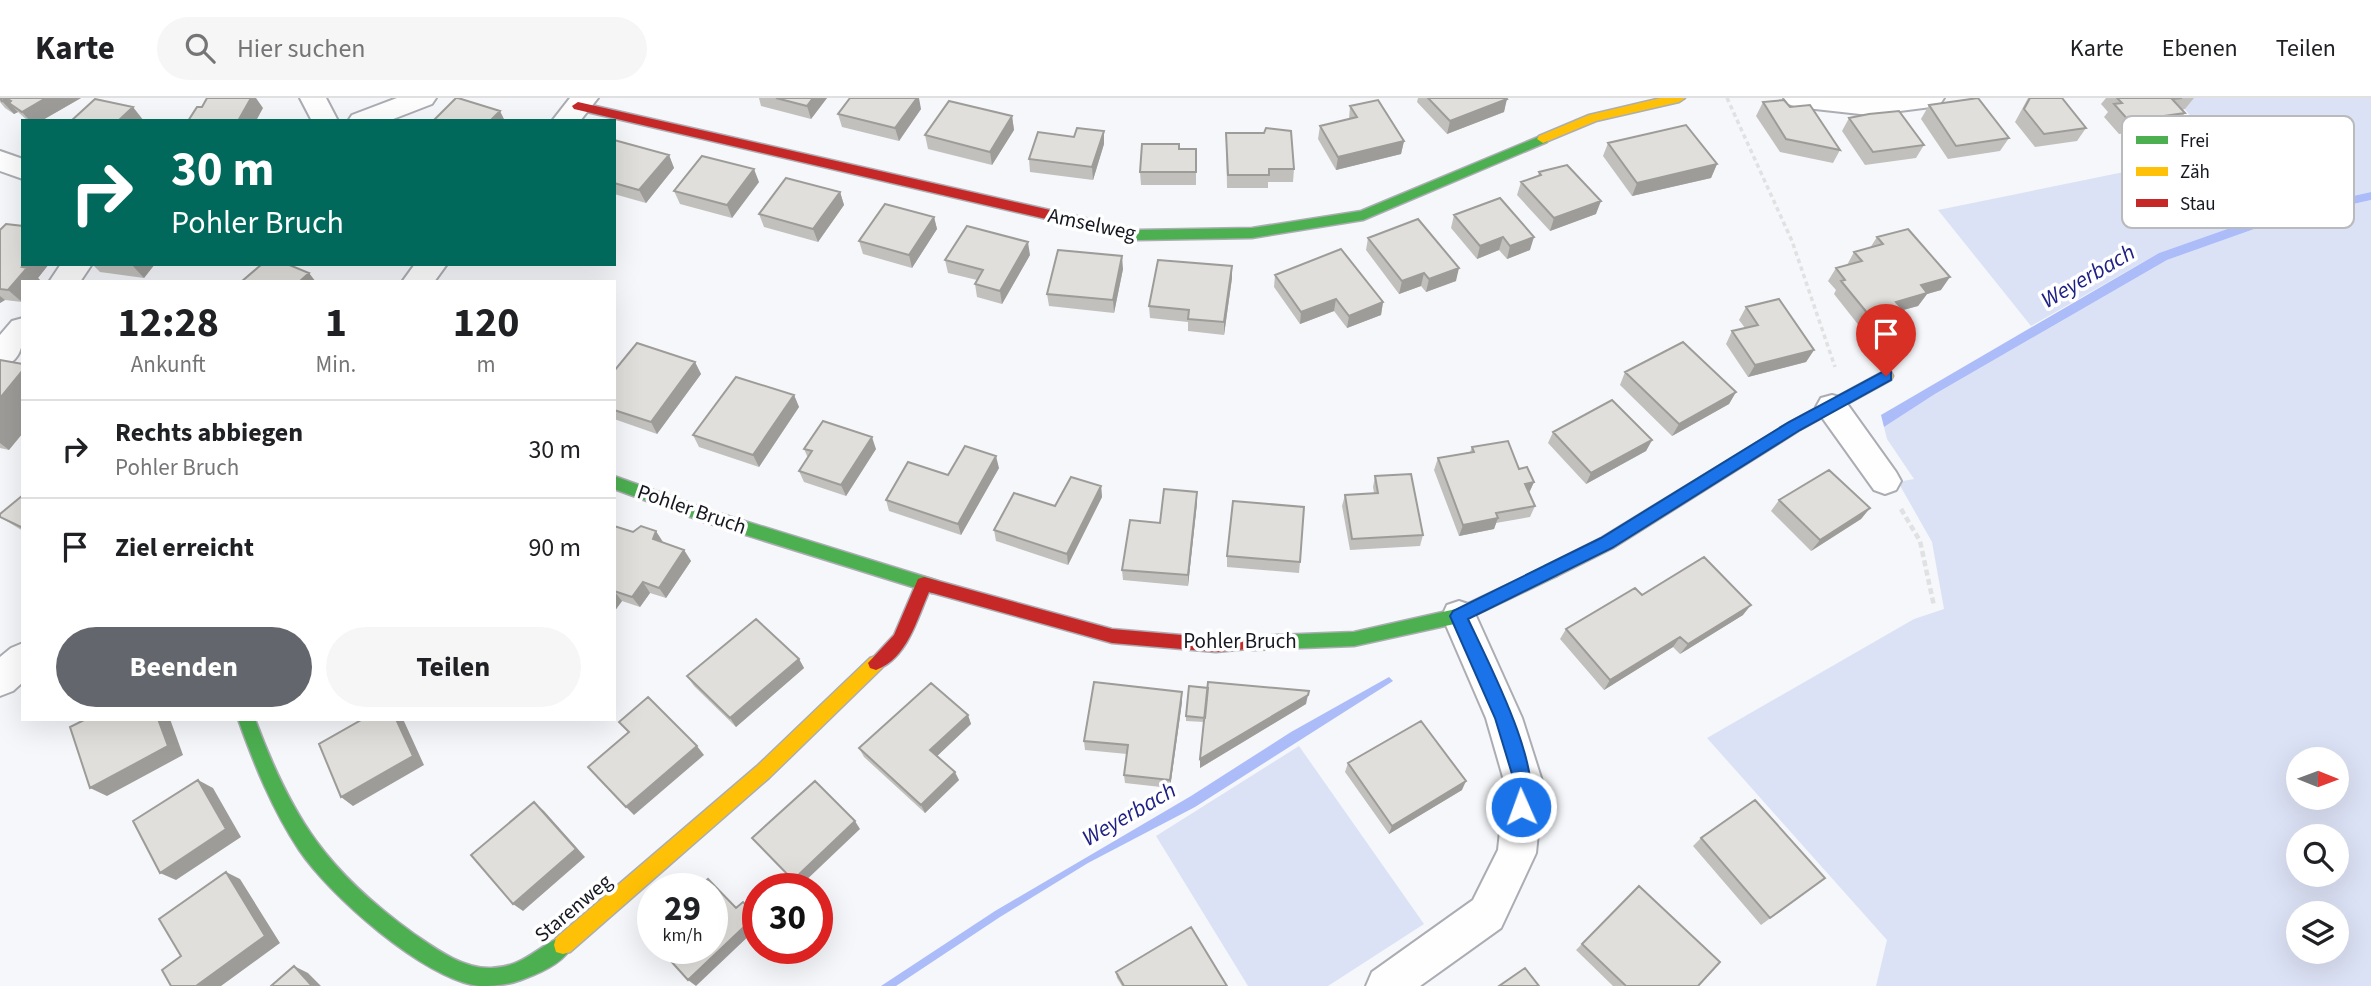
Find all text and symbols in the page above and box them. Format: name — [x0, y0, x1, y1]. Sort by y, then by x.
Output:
search box — [157, 17, 647, 80]
text: Karte — [35, 25, 115, 72]
icon: search — [181, 29, 219, 67]
text: Hier suchen — [237, 30, 366, 67]
text: Karte — [2070, 31, 2124, 66]
text: Ebenen — [2162, 31, 2238, 66]
text: Teilen — [2276, 31, 2336, 66]
legend — [2122, 116, 2354, 228]
text: Frei — [2180, 128, 2210, 155]
text: 30 m — [171, 135, 275, 205]
icon: right — [56, 147, 147, 238]
text: Zäh — [2180, 159, 2210, 186]
text: Stau — [2180, 191, 2216, 218]
text: Pohler Bruch — [171, 200, 344, 246]
street label: Amselweg — [1045, 200, 1139, 248]
water label: Weyerbach — [2035, 236, 2141, 316]
text: 12:28 — [118, 293, 219, 353]
text: 1 — [325, 293, 347, 353]
text: 120 — [453, 293, 519, 353]
pin — [1856, 304, 1916, 376]
icon: arrive — [1867, 315, 1905, 353]
text: Ankunft — [131, 348, 206, 381]
text: Min. — [316, 348, 356, 381]
text: m — [477, 348, 496, 381]
text: Rechts abbiegen — [115, 414, 303, 451]
icon: right — [56, 430, 94, 468]
text: 30 m — [528, 431, 581, 468]
text: Pohler Bruch — [115, 451, 239, 484]
street label: Pohler Bruch — [633, 476, 751, 542]
icon: arrive — [56, 528, 94, 566]
text: Ziel erreicht — [115, 529, 254, 566]
text: 90 m — [528, 529, 581, 566]
street label: Pohler Bruch — [1183, 626, 1297, 656]
button: Beenden — [56, 627, 312, 707]
button: Teilen — [326, 627, 581, 707]
north arrow — [2286, 747, 2348, 810]
map controls — [2286, 747, 2349, 964]
position arrow — [1484, 770, 1558, 844]
water label: Weyerbach — [1076, 774, 1182, 854]
button: search — [2286, 824, 2349, 887]
street label: Starenweg — [528, 866, 618, 949]
speed limit sign: 30 — [742, 873, 833, 964]
text: 29 — [664, 884, 701, 934]
button: layers — [2286, 901, 2349, 964]
text: km/h — [663, 923, 702, 948]

